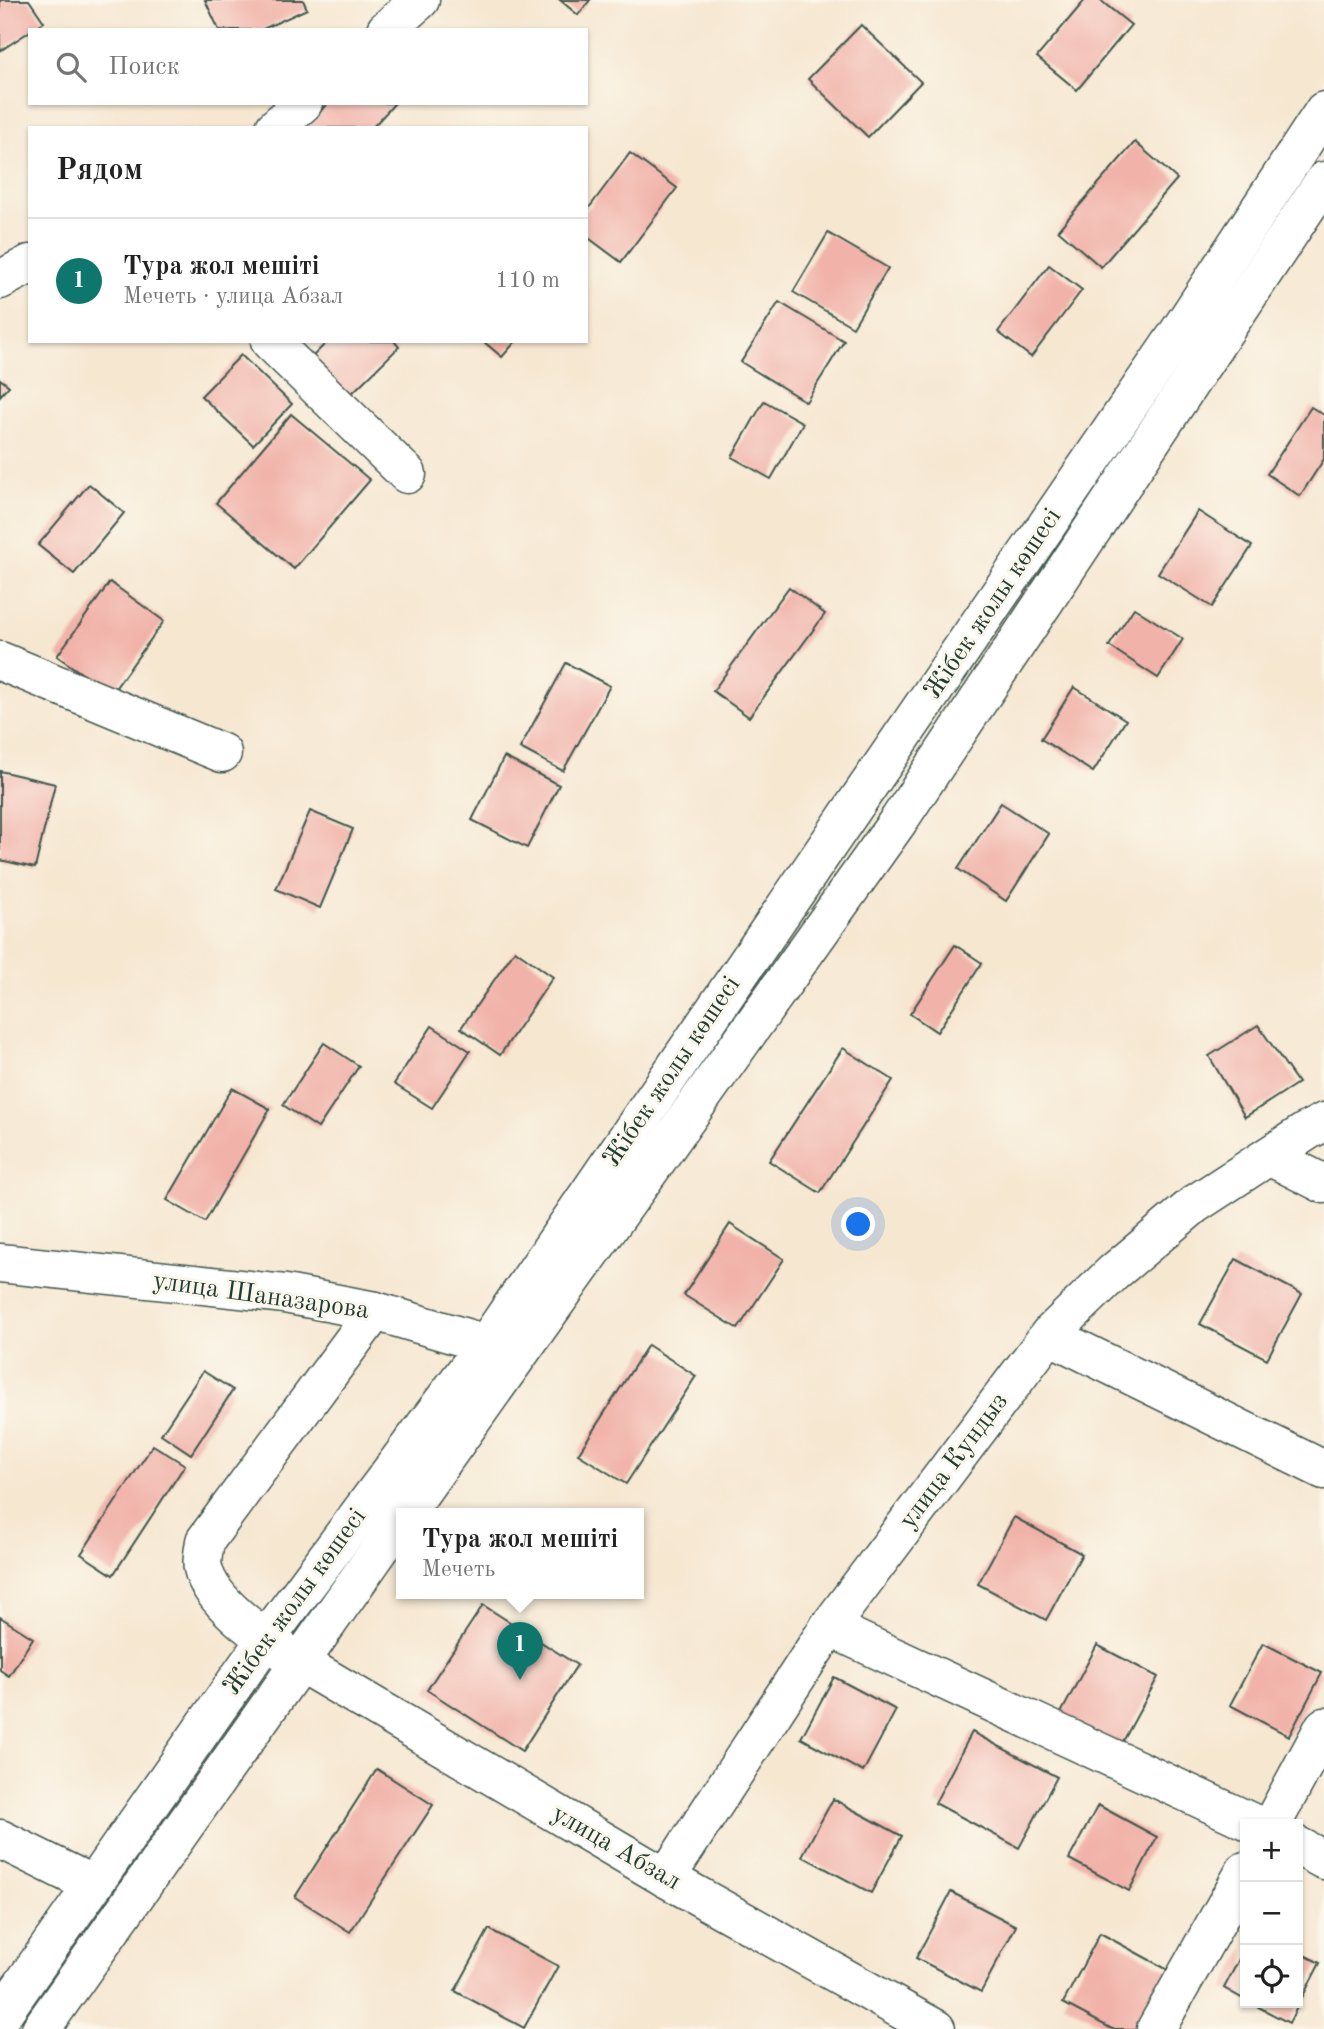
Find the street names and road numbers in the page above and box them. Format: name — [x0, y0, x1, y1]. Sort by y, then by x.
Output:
street label: Жібек жолы көшесі — [920, 504, 1066, 704]
street label: Жібек жолы көшесі — [599, 972, 745, 1172]
street label: улица Шаназарова — [151, 1268, 371, 1324]
street label: улица Кундыз — [895, 1389, 1013, 1533]
street label: Жібек жолы көшесі — [219, 1504, 371, 1700]
street label: улица Абзал — [547, 1801, 685, 1895]

